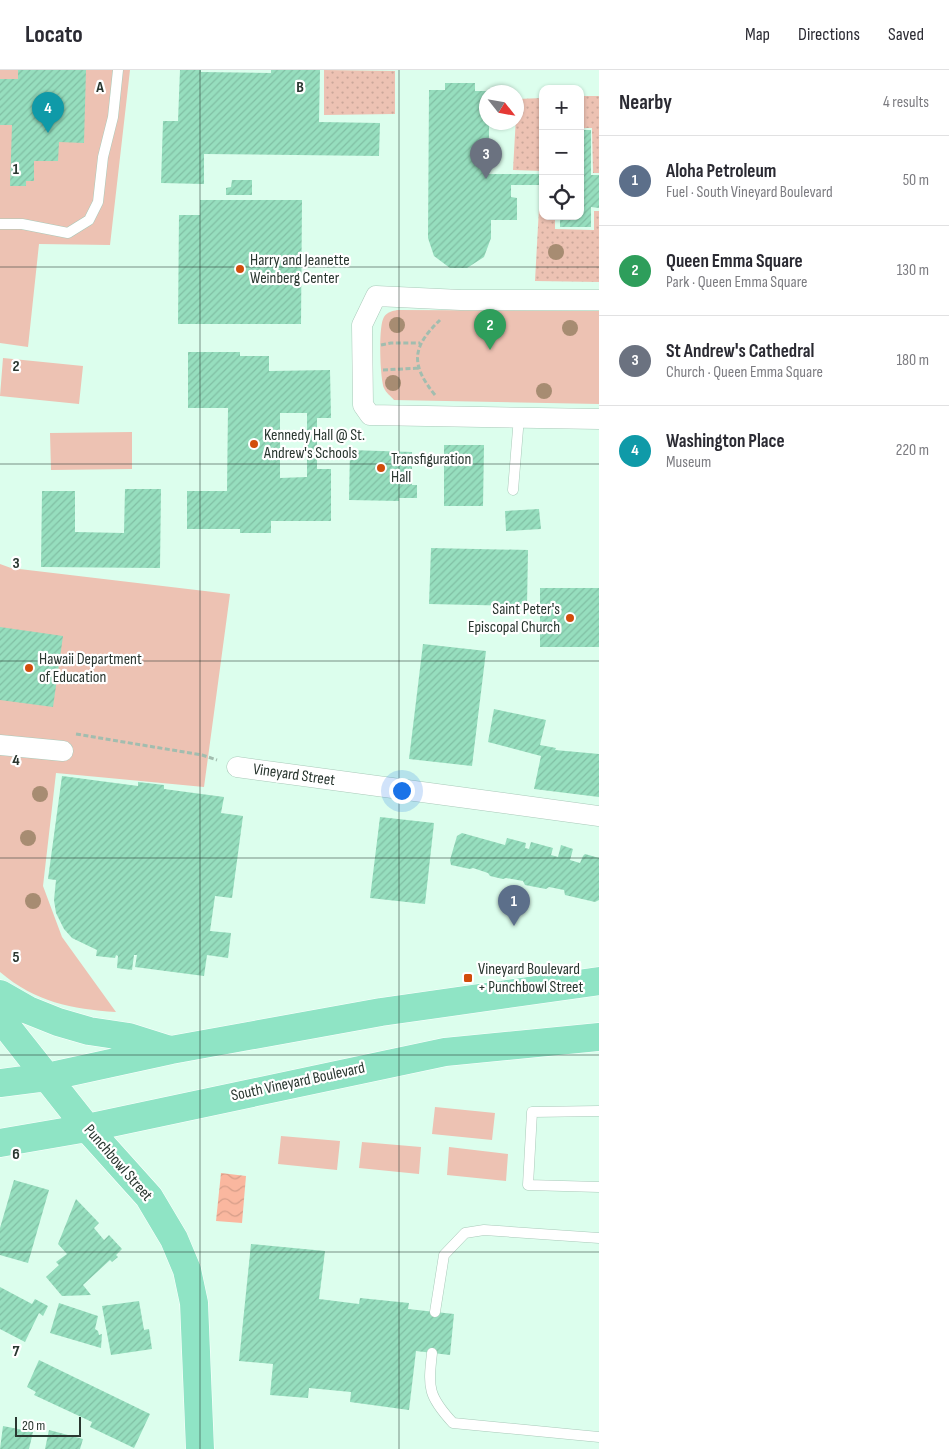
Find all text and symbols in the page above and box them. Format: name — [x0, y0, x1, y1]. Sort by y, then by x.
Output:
text: Locato — [25, 20, 83, 49]
text: Map — [745, 24, 770, 45]
text: Directions — [798, 24, 860, 45]
text: Saved — [888, 24, 924, 45]
text: A — [95, 78, 104, 97]
text: B — [296, 78, 304, 97]
north arrow — [479, 85, 524, 130]
map controls — [539, 85, 584, 220]
button: + — [539, 85, 584, 130]
text: Nearby — [619, 90, 672, 115]
pin: 4 — [32, 92, 64, 133]
text: 4 results — [883, 93, 929, 112]
button: − — [539, 130, 584, 175]
pin: 3 — [470, 138, 502, 179]
text: 1 — [13, 160, 20, 179]
text: Aloha Petroleum — [666, 160, 776, 183]
text: 1 — [632, 171, 638, 190]
text: 50 m — [903, 171, 929, 190]
button: locate — [539, 175, 584, 220]
text: Fuel · South Vineyard Boulevard — [666, 183, 833, 202]
text: Queen Emma Square — [666, 250, 803, 273]
place label: Harry and Jeanette Weinberg Center — [250, 251, 350, 288]
text: 2 — [631, 261, 639, 280]
text: 130 m — [897, 261, 929, 280]
marker: Harry and Jeanette Weinberg Center — [234, 263, 246, 275]
text: Park · Queen Emma Square — [666, 273, 807, 292]
pin: 2 — [474, 309, 506, 350]
text: St Andrew's Cathedral — [666, 340, 814, 363]
text: 3 — [631, 351, 639, 370]
text: 180 m — [896, 351, 929, 370]
text: 2 — [12, 357, 20, 376]
text: Church · Queen Emma Square — [666, 363, 823, 382]
place label: Kennedy Hall @ St. Andrew's Schools — [263, 426, 365, 463]
text: Washington Place — [666, 430, 785, 453]
marker: Kennedy Hall @ St. Andrew's Schools — [248, 438, 260, 450]
text: 4 — [631, 441, 639, 460]
text: 220 m — [896, 441, 929, 460]
place label: Transfiguration Hall — [391, 450, 471, 487]
text: Museum — [666, 453, 711, 472]
marker: Transfiguration Hall — [375, 462, 387, 474]
text: 3 — [12, 554, 20, 573]
place label: Saint Peter's Episcopal Church — [468, 600, 560, 637]
marker: Saint Peter's Episcopal Church — [564, 612, 576, 624]
place label: Hawaii Department of Education — [39, 650, 142, 687]
marker: Hawaii Department of Education — [23, 662, 35, 674]
text: 4 — [12, 751, 20, 770]
street label: Vineyard Street — [252, 760, 336, 790]
your location — [389, 778, 415, 804]
pin: 1 — [498, 885, 530, 926]
text: 5 — [12, 948, 20, 967]
place label: Vineyard Boulevard + Punchbowl Street — [478, 960, 583, 997]
marker: Vineyard Boulevard + Punchbowl Street — [462, 972, 474, 984]
street label: South Vineyard Boulevard — [229, 1059, 367, 1105]
street label: Punchbowl Street — [80, 1121, 156, 1205]
text: 6 — [12, 1145, 20, 1164]
text: 7 — [13, 1342, 20, 1361]
scale bar — [15, 1414, 81, 1437]
text: 20 m — [22, 1417, 45, 1434]

